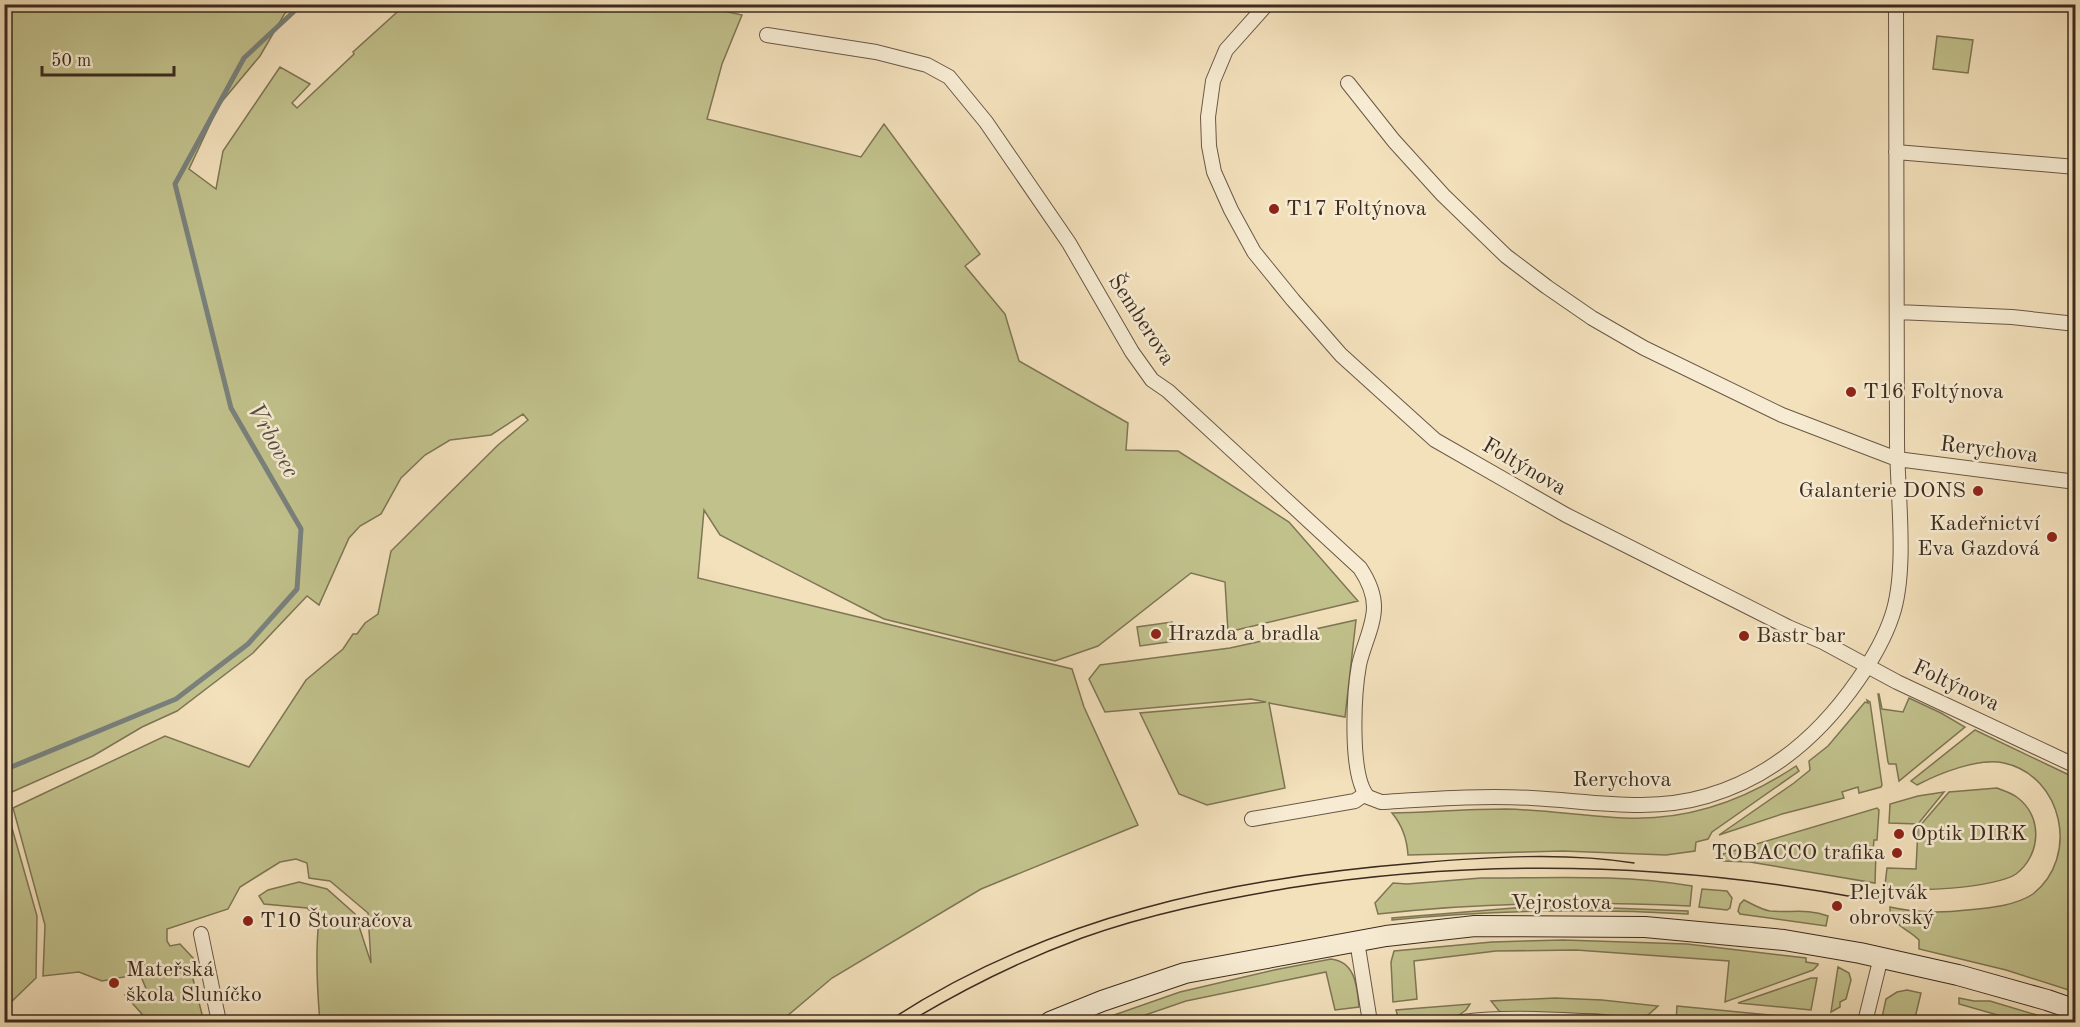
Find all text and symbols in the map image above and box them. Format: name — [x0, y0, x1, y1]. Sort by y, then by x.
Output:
scale bar — [42, 39, 174, 77]
text: 50 m — [51, 52, 91, 70]
place label: T17 Foltýnova — [1286, 198, 1427, 220]
marker: T17 Foltýnova — [1267, 202, 1281, 216]
street label: Šemberova — [1104, 269, 1181, 369]
place label: T16 Foltýnova — [1863, 381, 2004, 403]
marker: T16 Foltýnova — [1844, 385, 1858, 399]
water label: Vrbovec — [242, 399, 302, 483]
street label: Rerychova — [1939, 433, 2040, 467]
street label: Foltýnova — [1478, 434, 1570, 500]
place label: Galanterie DONS — [1798, 480, 1966, 502]
marker: Galanterie DONS — [1971, 484, 1985, 498]
place label: Kadeřnictví Eva Gazdová — [1917, 513, 2041, 560]
marker: Kadeřnictví Eva Gazdová — [2045, 530, 2059, 544]
place label: Hrazda a bradla — [1168, 623, 1320, 645]
place label: Bastr bar — [1756, 625, 1846, 647]
marker: Hrazda a bradla — [1149, 627, 1163, 641]
marker: Bastr bar — [1737, 629, 1751, 643]
street label: Foltýnova — [1909, 656, 2003, 716]
street label: Rerychova — [1573, 769, 1672, 791]
place label: Optik DIRK — [1911, 823, 2027, 845]
marker: Optik DIRK — [1892, 827, 1906, 841]
place label: TOBACCO trafika — [1711, 842, 1885, 864]
marker: TOBACCO trafika — [1890, 846, 1904, 860]
place label: Plejtvák obrovský — [1849, 882, 1935, 929]
street label: Vejrostova — [1510, 892, 1612, 914]
marker: Plejtvák obrovský — [1830, 899, 1844, 913]
place label: T10 Štouračova — [260, 907, 413, 932]
marker: T10 Štouračova — [241, 914, 255, 928]
place label: Mateřská škola Sluníčko — [126, 959, 262, 1006]
marker: Mateřská škola Sluníčko — [107, 976, 121, 990]

